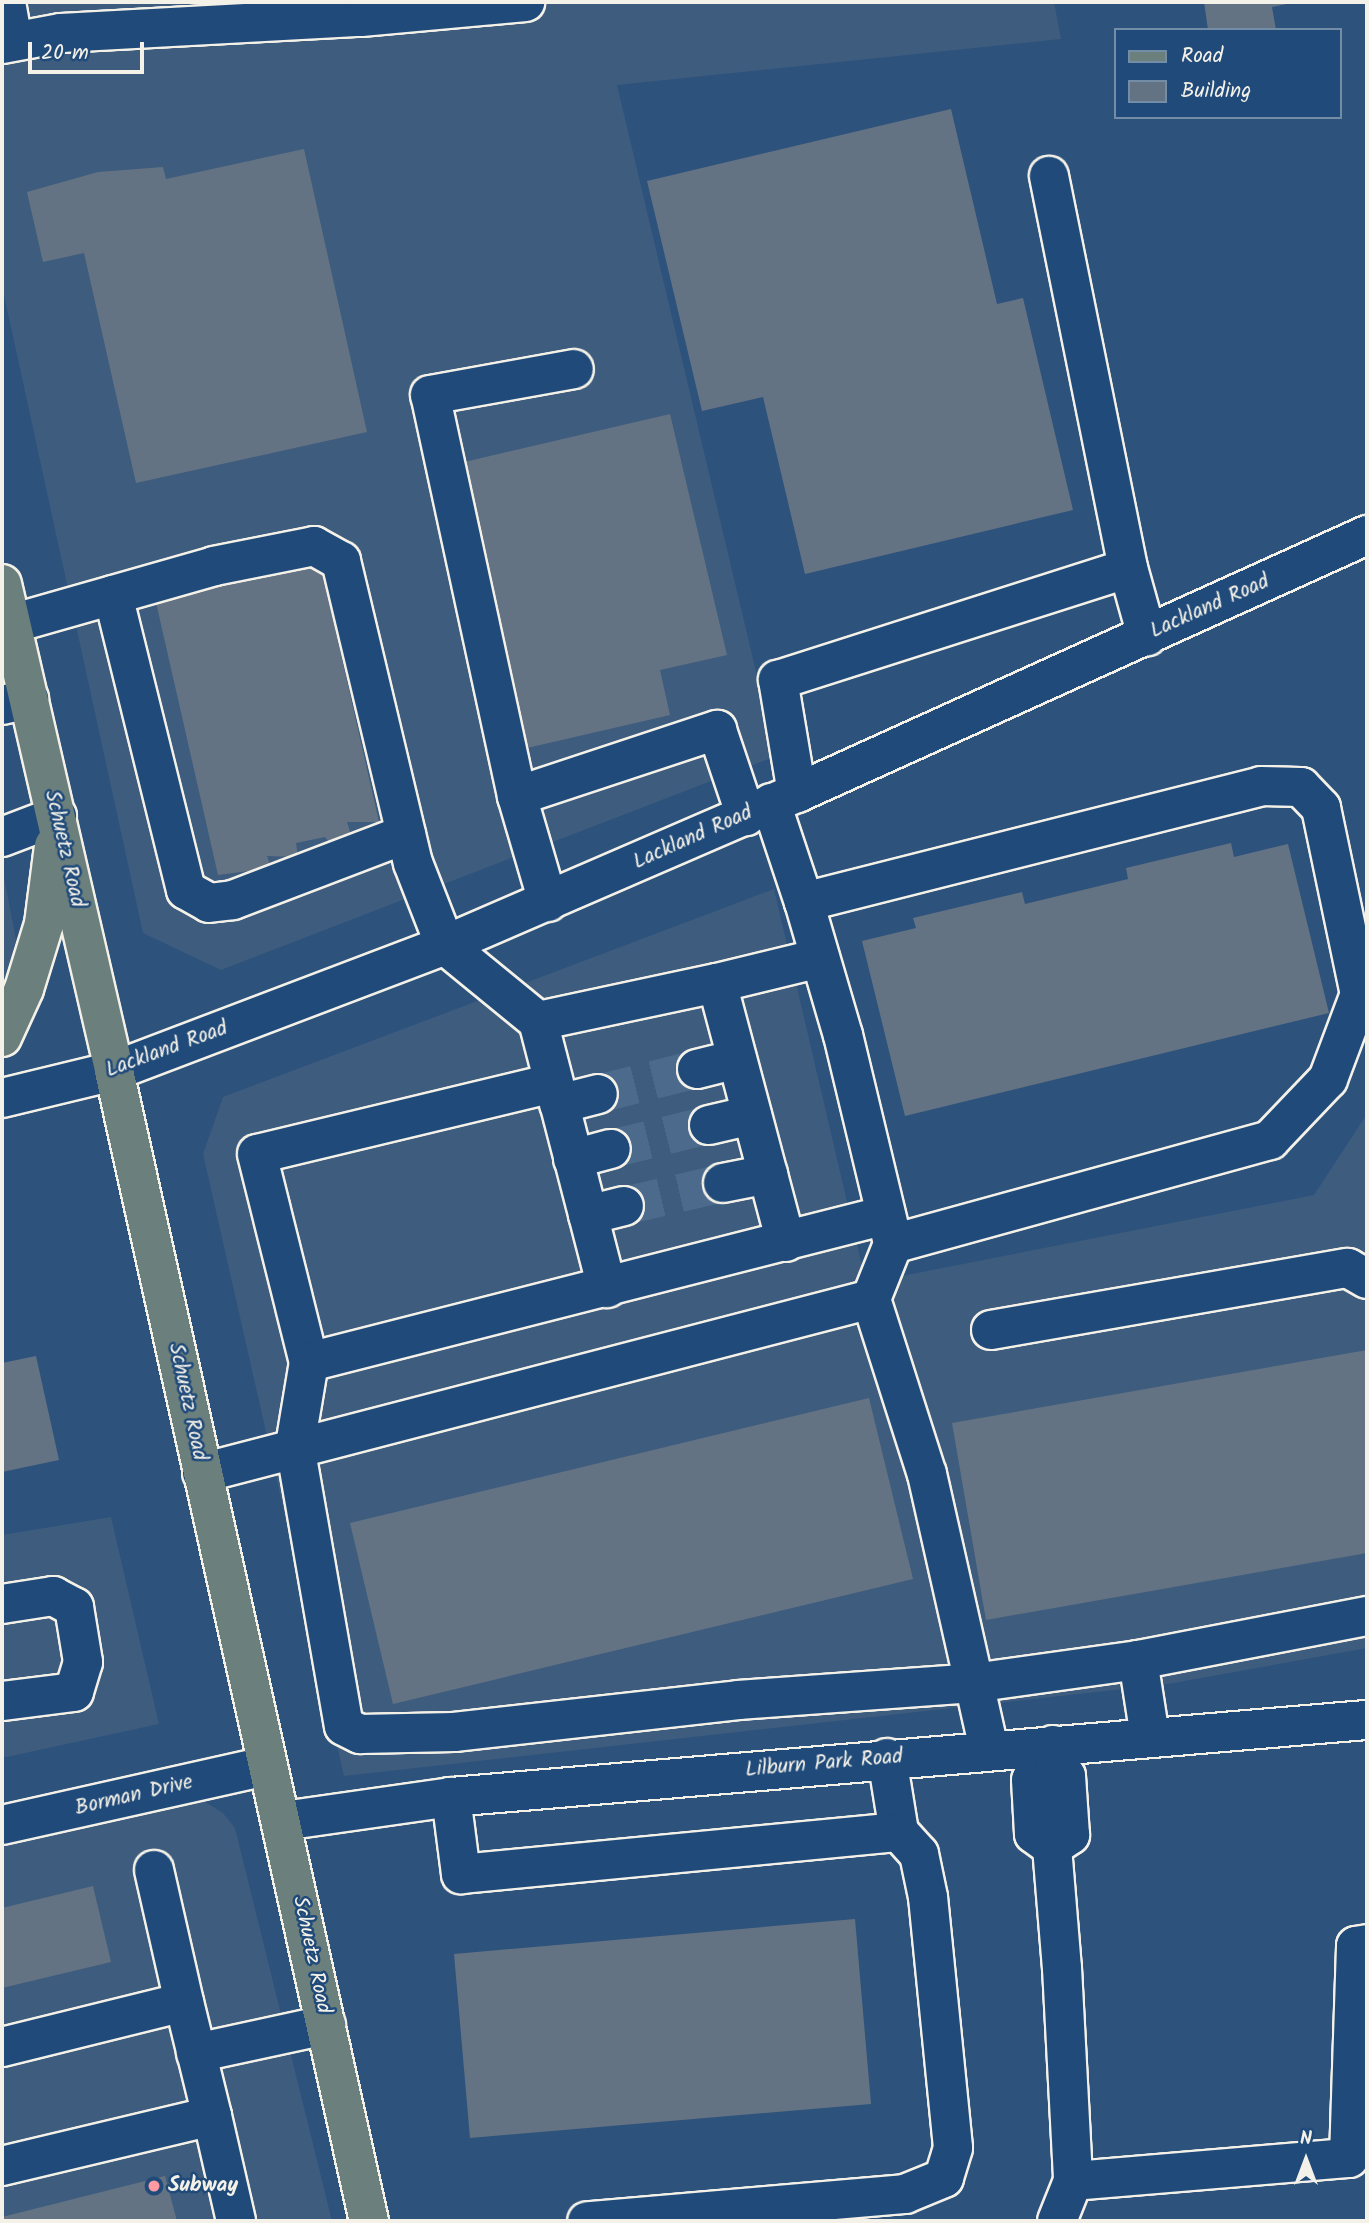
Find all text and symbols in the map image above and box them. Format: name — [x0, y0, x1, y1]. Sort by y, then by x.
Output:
scale bar — [32, 28, 147, 72]
legend — [1114, 28, 1341, 119]
text: 20 m — [41, 37, 89, 70]
text: Road — [1181, 40, 1223, 73]
text: Building — [1181, 75, 1251, 108]
street label: Lackland Road — [1147, 570, 1273, 644]
street label: Schuetz Road — [38, 788, 90, 910]
street label: Lackland Road — [630, 801, 756, 875]
street label: Lackland Road — [103, 1016, 231, 1084]
street label: Schuetz Road — [162, 1341, 212, 1463]
street label: Lilburn Park Road — [744, 1745, 904, 1783]
street label: Borman Drive — [73, 1770, 195, 1822]
street label: Schuetz Road — [286, 1894, 336, 2016]
text: N — [1300, 2124, 1312, 2154]
north arrow — [1271, 2125, 1341, 2195]
place label: Subway — [168, 2173, 238, 2199]
marker: Subway — [146, 2178, 162, 2194]

